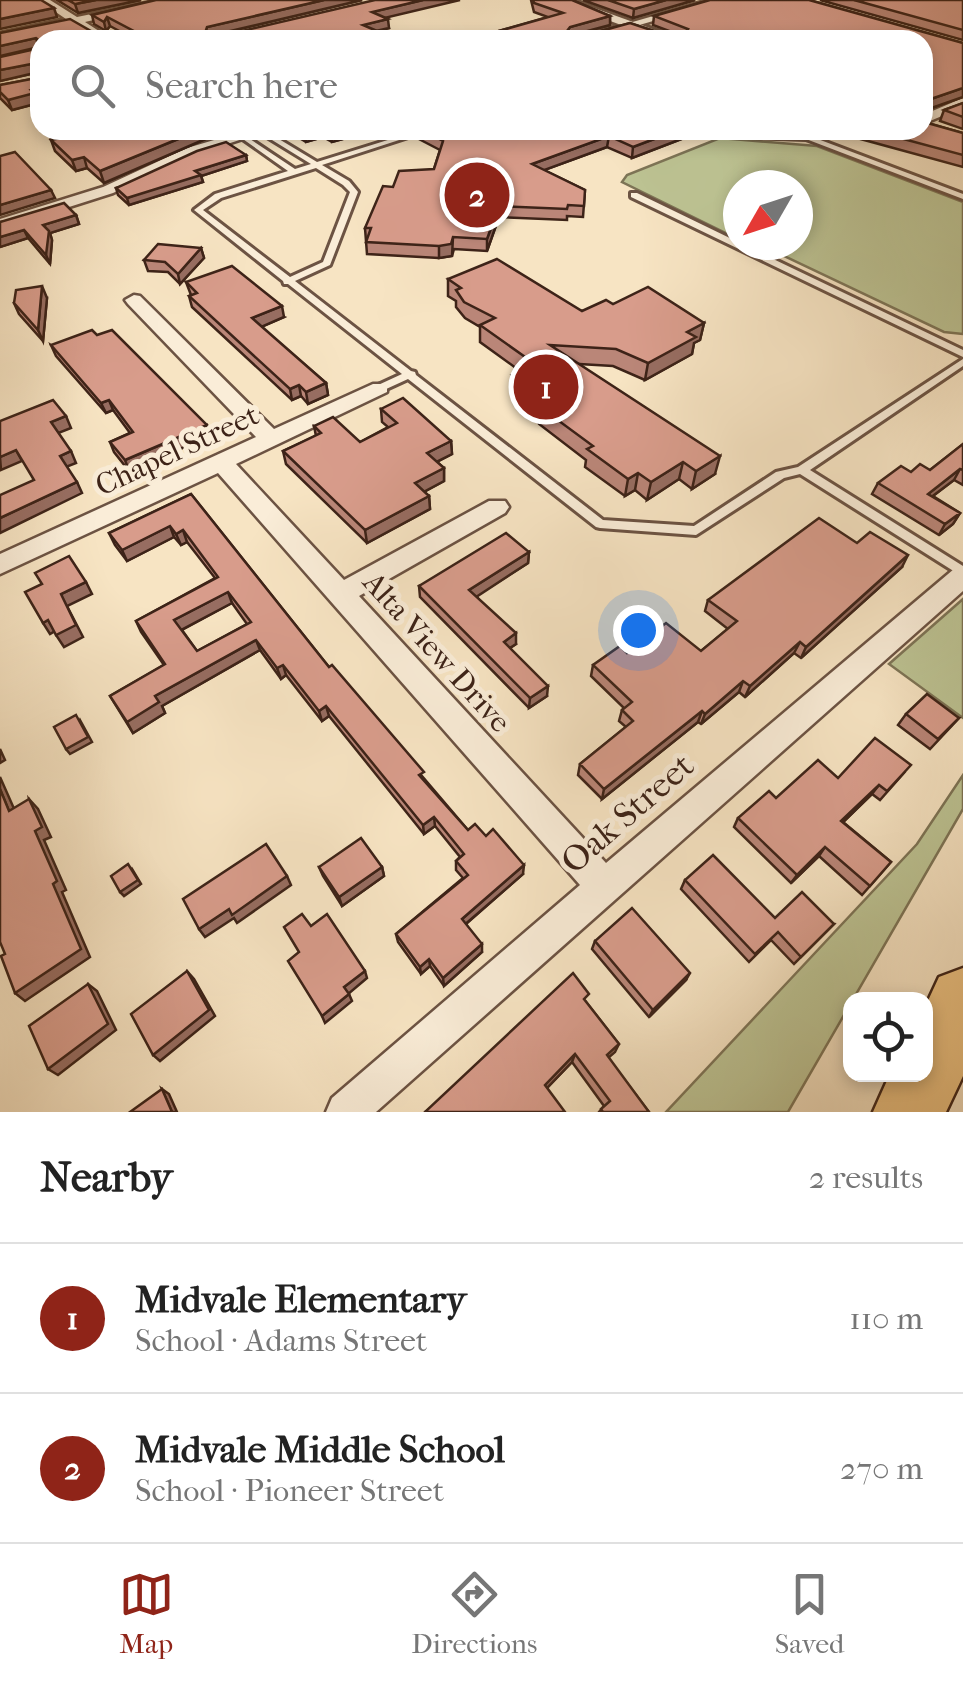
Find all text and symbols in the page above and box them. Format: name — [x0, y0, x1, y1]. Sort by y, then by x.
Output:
search box — [30, 30, 933, 140]
icon: search — [65, 58, 120, 113]
text: Search here — [145, 63, 338, 108]
pin: 2 — [444, 158, 510, 232]
north arrow — [723, 170, 813, 260]
pin: 1 — [514, 350, 578, 424]
street label: Chapel Street — [90, 397, 265, 503]
street label: Alta View Drive — [355, 564, 518, 740]
your location — [613, 605, 664, 656]
street label: Oak Street — [553, 744, 702, 882]
map controls — [843, 992, 933, 1082]
button: locate — [843, 992, 933, 1082]
text: Nearby — [40, 1153, 172, 1202]
text: 2 results — [809, 1159, 923, 1196]
text: Midvale Elementary — [135, 1277, 466, 1322]
text: 1 — [67, 1300, 78, 1337]
text: 110 m — [849, 1300, 923, 1337]
text: School · Adams Street — [135, 1322, 427, 1359]
text: Midvale Middle School — [135, 1427, 505, 1472]
text: 2 — [64, 1450, 81, 1487]
text: 270 m — [840, 1450, 923, 1487]
text: School · Pioneer Street — [135, 1472, 444, 1509]
tab: Map — [119, 1567, 174, 1660]
tab: Directions — [411, 1567, 537, 1660]
tab: Saved — [775, 1567, 844, 1660]

